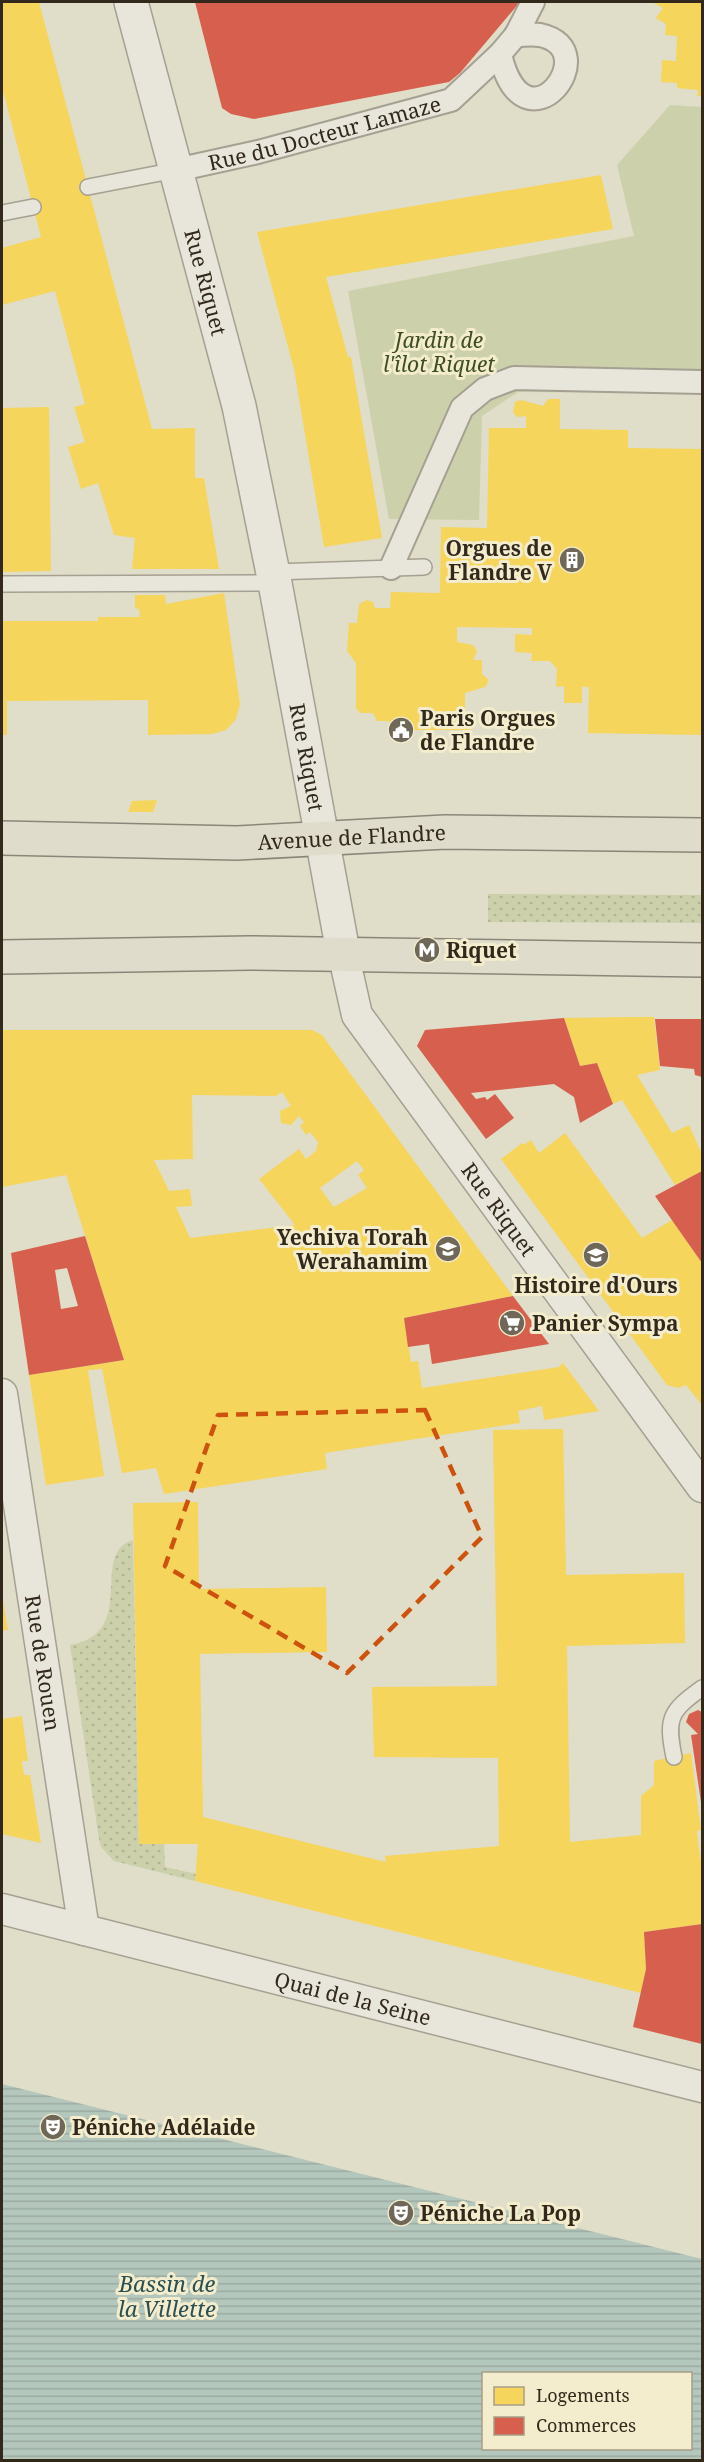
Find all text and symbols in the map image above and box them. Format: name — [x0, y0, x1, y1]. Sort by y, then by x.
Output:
street label: Rue du Docteur Lamaze — [206, 89, 444, 177]
street label: Rue Riquet — [178, 226, 234, 339]
park label: Jardin de l'îlot Riquet — [383, 326, 495, 378]
place label: Orgues de Flandre V — [446, 534, 552, 586]
building icon: Orgues de Flandre V — [557, 545, 587, 575]
street label: Rue Riquet — [283, 701, 331, 814]
place label: Paris Orgues de Flandre — [420, 704, 555, 756]
public building icon: Paris Orgues de Flandre — [386, 715, 416, 745]
street label: Avenue de Flandre — [257, 818, 447, 856]
metro station icon: Riquet — [412, 935, 442, 965]
place label: Riquet — [446, 936, 517, 964]
street label: Rue Riquet — [455, 1157, 542, 1262]
place label: Yechiva Torah Werahamim — [277, 1223, 428, 1275]
school or university icon: Yechiva Torah Werahamim — [433, 1234, 463, 1264]
school or university icon: Histoire d'Ours — [581, 1240, 611, 1270]
place label: Histoire d'Ours — [514, 1271, 678, 1299]
supermarket icon: Panier Sympa — [497, 1308, 527, 1338]
place label: Panier Sympa — [532, 1309, 679, 1337]
street label: Rue de Rouen — [19, 1593, 67, 1733]
street label: Quai de la Seine — [272, 1965, 434, 2032]
theatre icon: Péniche Adélaide — [38, 2112, 68, 2142]
place label: Péniche Adélaide — [72, 2113, 255, 2141]
theatre icon: Péniche La Pop — [386, 2198, 416, 2228]
place label: Péniche La Pop — [420, 2199, 581, 2227]
water label: Bassin de la Villette — [118, 2268, 216, 2323]
legend — [482, 2372, 692, 2450]
text: Logements — [536, 2383, 630, 2407]
text: Commerces — [536, 2413, 636, 2437]

